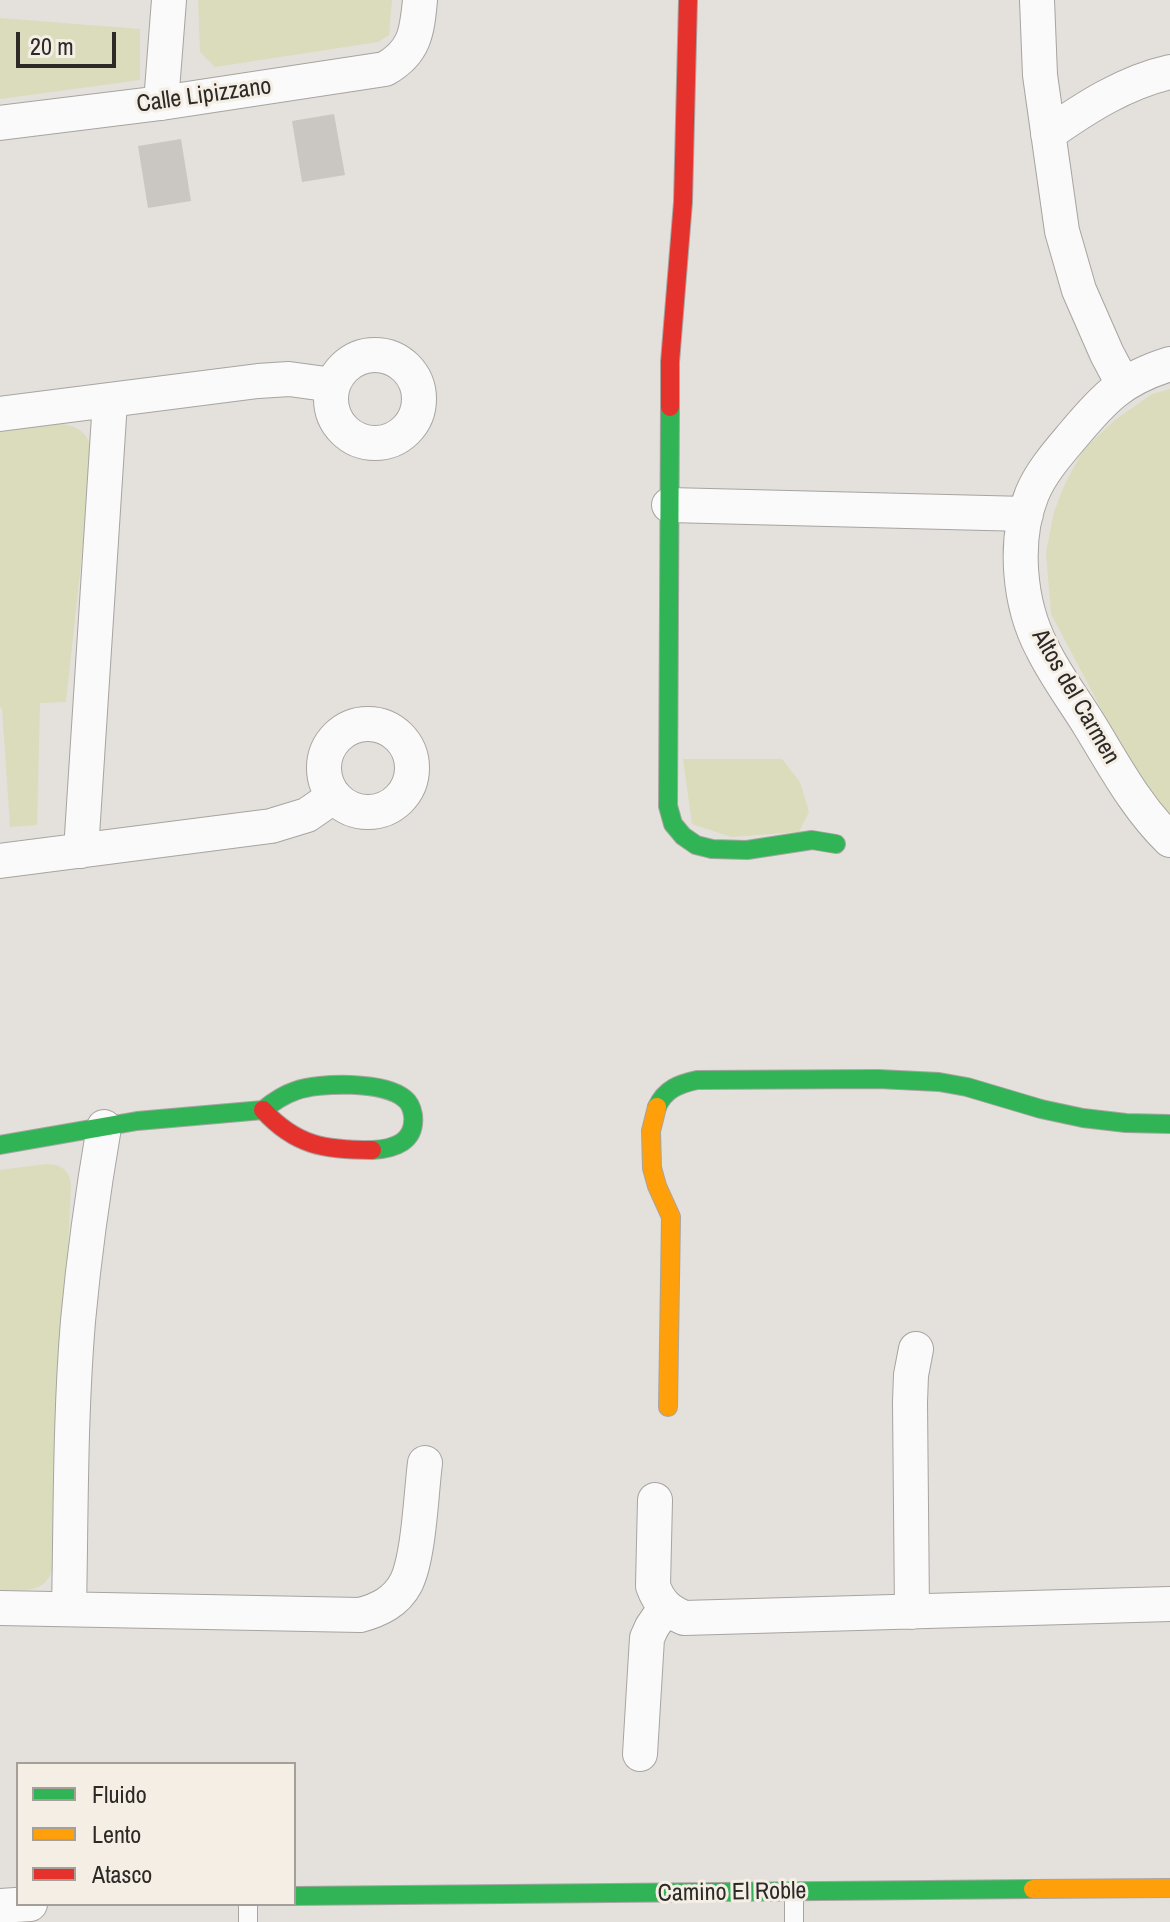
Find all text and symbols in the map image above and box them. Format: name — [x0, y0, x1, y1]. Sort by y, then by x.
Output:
scale bar — [20, 16, 120, 66]
text: 20 m — [30, 30, 74, 62]
street label: Calle Lipizzano — [135, 72, 273, 120]
street label: Altos del Carmen — [1025, 624, 1125, 770]
legend — [16, 1762, 296, 1906]
text: Fluido — [92, 1778, 147, 1810]
text: Lento — [92, 1818, 141, 1850]
text: Atasco — [92, 1858, 152, 1890]
street label: Camino El Roble — [657, 1877, 807, 1909]

